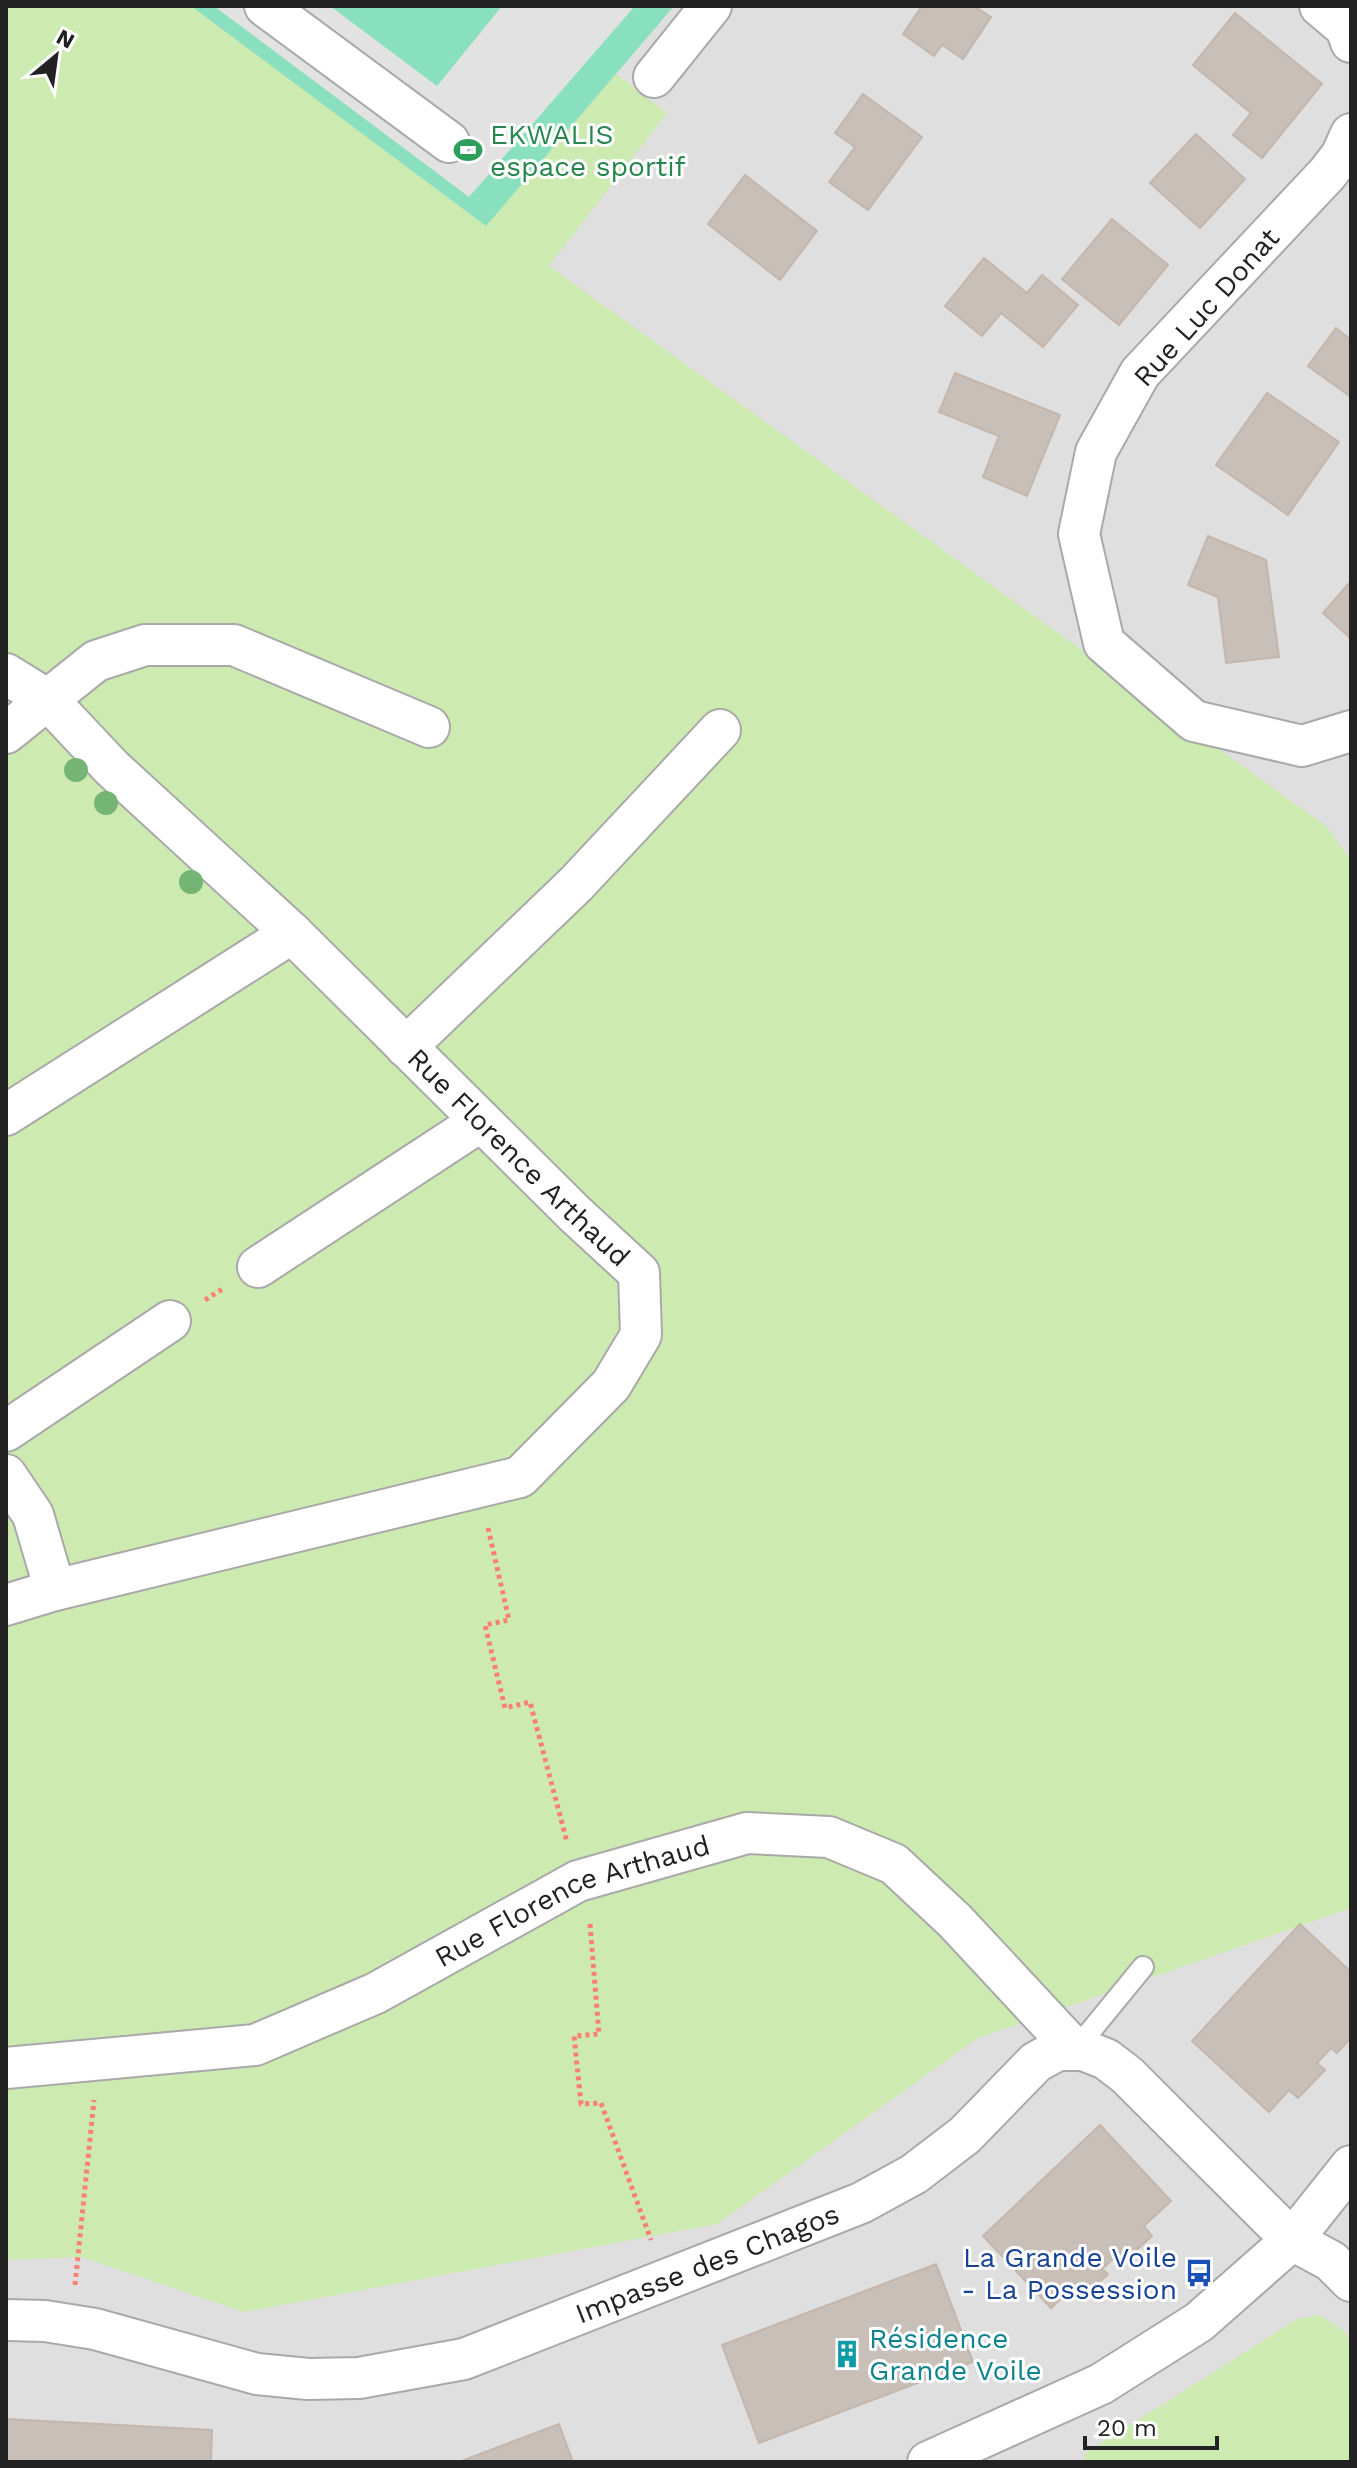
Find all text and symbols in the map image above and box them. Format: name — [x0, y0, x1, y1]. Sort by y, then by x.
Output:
north arrow — [16, 16, 96, 96]
text: N — [52, 24, 79, 54]
place label: EKWALIS espace sportif — [490, 118, 686, 183]
sports icon: EKWALIS espace sportif — [453, 135, 483, 165]
street label: Rue Luc Donat — [1127, 221, 1286, 393]
street label: Rue Florence Arthaud — [401, 1042, 637, 1273]
street label: Rue Florence Arthaud — [429, 1828, 713, 1974]
street label: Impasse des Chagos — [571, 2197, 844, 2331]
place label: La Grande Voile - La Possession — [961, 2241, 1177, 2306]
bus stop icon: La Grande Voile - La Possession — [1184, 2258, 1214, 2288]
place label: Résidence Grande Voile — [869, 2322, 1042, 2387]
building icon: Résidence Grande Voile — [832, 2339, 862, 2369]
scale bar — [1085, 2400, 1217, 2450]
text: 20 m — [1097, 2414, 1157, 2442]

